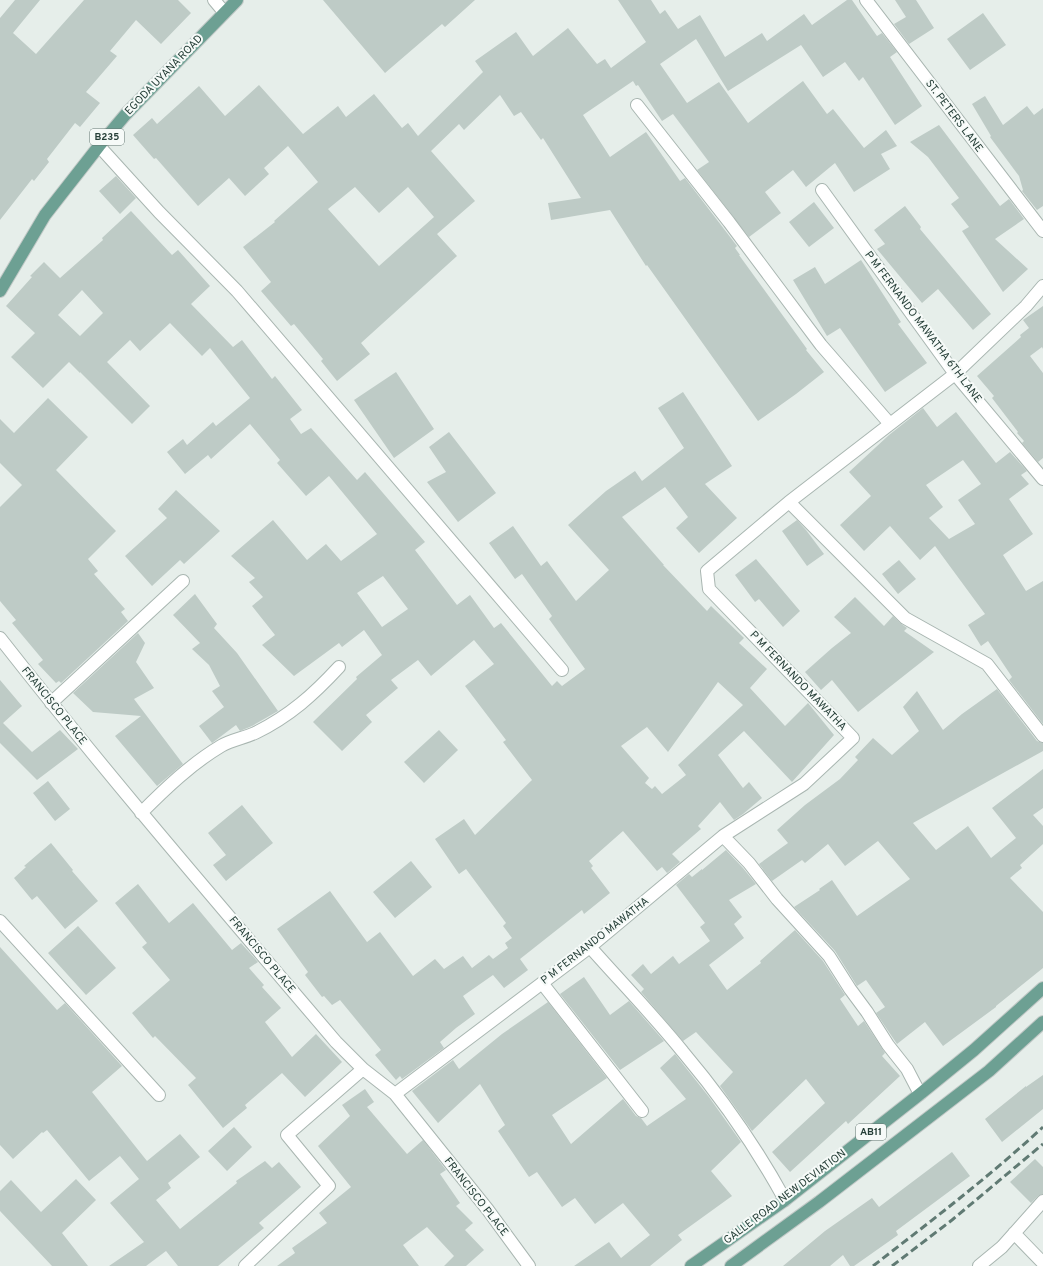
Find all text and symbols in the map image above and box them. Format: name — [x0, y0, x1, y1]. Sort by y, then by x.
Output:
street label: EGODA UYANA ROAD — [122, 32, 206, 118]
street label: ST. PETERS LANE — [922, 77, 986, 155]
road number: B235 — [90, 129, 124, 145]
street label: P M FERNANDO MAWATHA 6TH LANE — [861, 248, 985, 406]
street label: P M FERNANDO MAWATHA — [747, 628, 849, 734]
street label: FRANCISCO PLACE — [18, 664, 90, 748]
street label: P M FERNANDO MAWATHA — [538, 894, 652, 988]
street label: FRANCISCO PLACE — [226, 914, 298, 996]
road number: AB11 — [856, 1124, 886, 1140]
street label: GALLE ROAD NEW DEVIATION — [721, 1146, 849, 1248]
street label: FRANCISCO PLACE — [441, 1155, 511, 1239]

